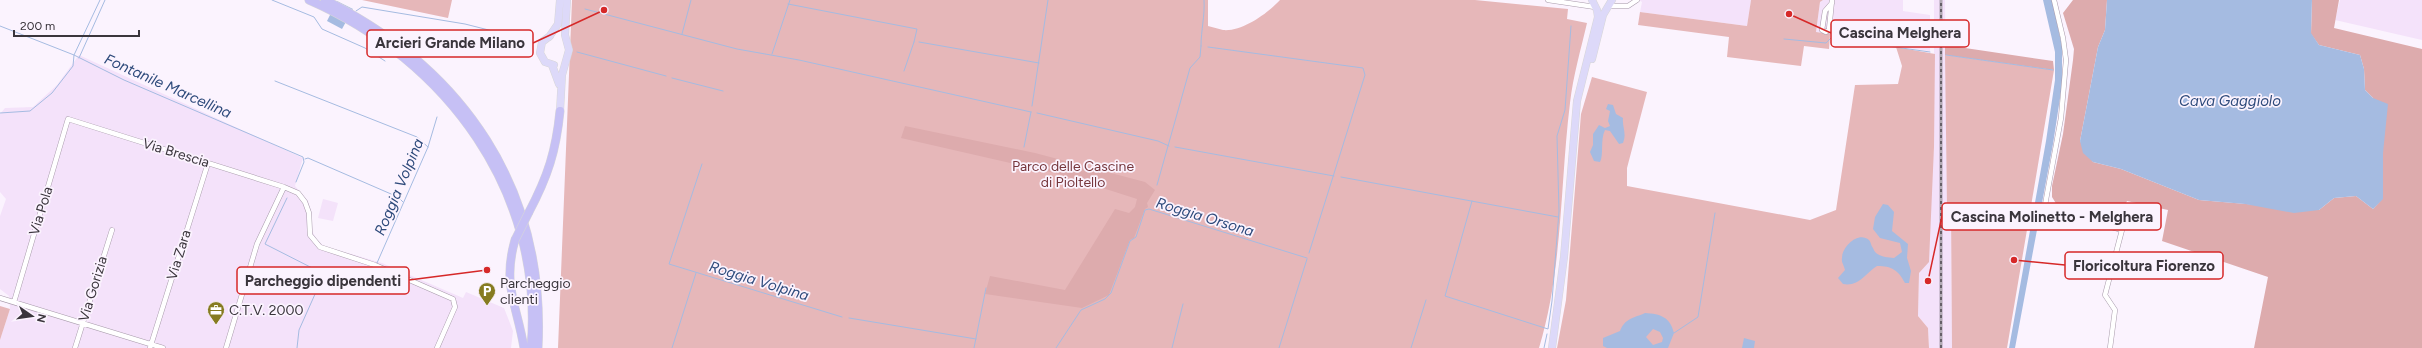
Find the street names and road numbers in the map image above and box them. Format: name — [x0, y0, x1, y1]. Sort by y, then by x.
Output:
street label: Via Brescia — [141, 135, 211, 171]
street label: Via Pola — [26, 185, 56, 237]
street label: Via Zara — [163, 228, 195, 282]
street label: Via Gorizia — [75, 254, 111, 324]

